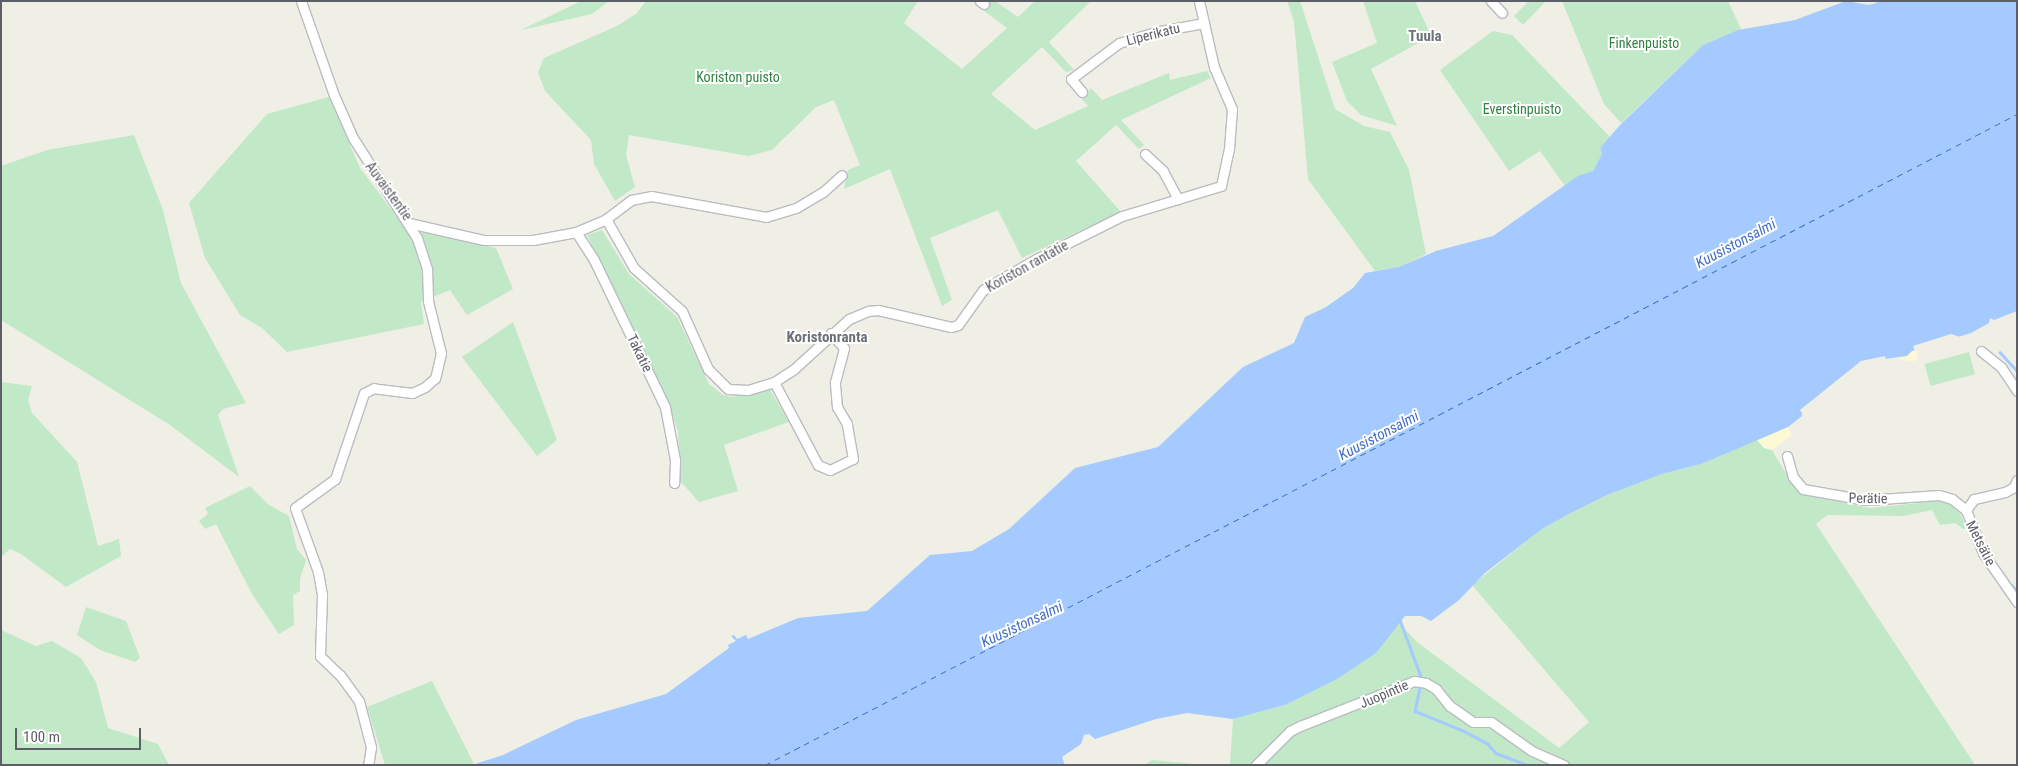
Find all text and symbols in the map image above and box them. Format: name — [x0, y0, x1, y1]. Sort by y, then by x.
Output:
street label: Liperikatu — [1124, 19, 1182, 49]
district label: Tuula — [1408, 28, 1442, 46]
park label: Finkenpuisto — [1609, 35, 1679, 51]
park label: Koriston puisto — [696, 69, 780, 85]
park label: Everstinpuisto — [1483, 101, 1561, 117]
street label: Auvaistentie — [362, 158, 416, 224]
water label: Kuusistonsalmi — [1693, 215, 1779, 273]
street label: Koriston rantatie — [983, 236, 1071, 296]
district label: Koristonranta — [786, 329, 868, 347]
street label: Takatie — [624, 331, 656, 375]
water label: Kuusistonsalmi — [1336, 407, 1422, 465]
street label: Perätie — [1848, 489, 1888, 507]
street label: Metsätie — [1963, 518, 1999, 568]
water label: Kuusistonsalmi — [978, 598, 1066, 652]
street label: Juopintie — [1357, 676, 1411, 712]
scale bar — [18, 718, 144, 750]
text: 100 m — [23, 728, 60, 746]

